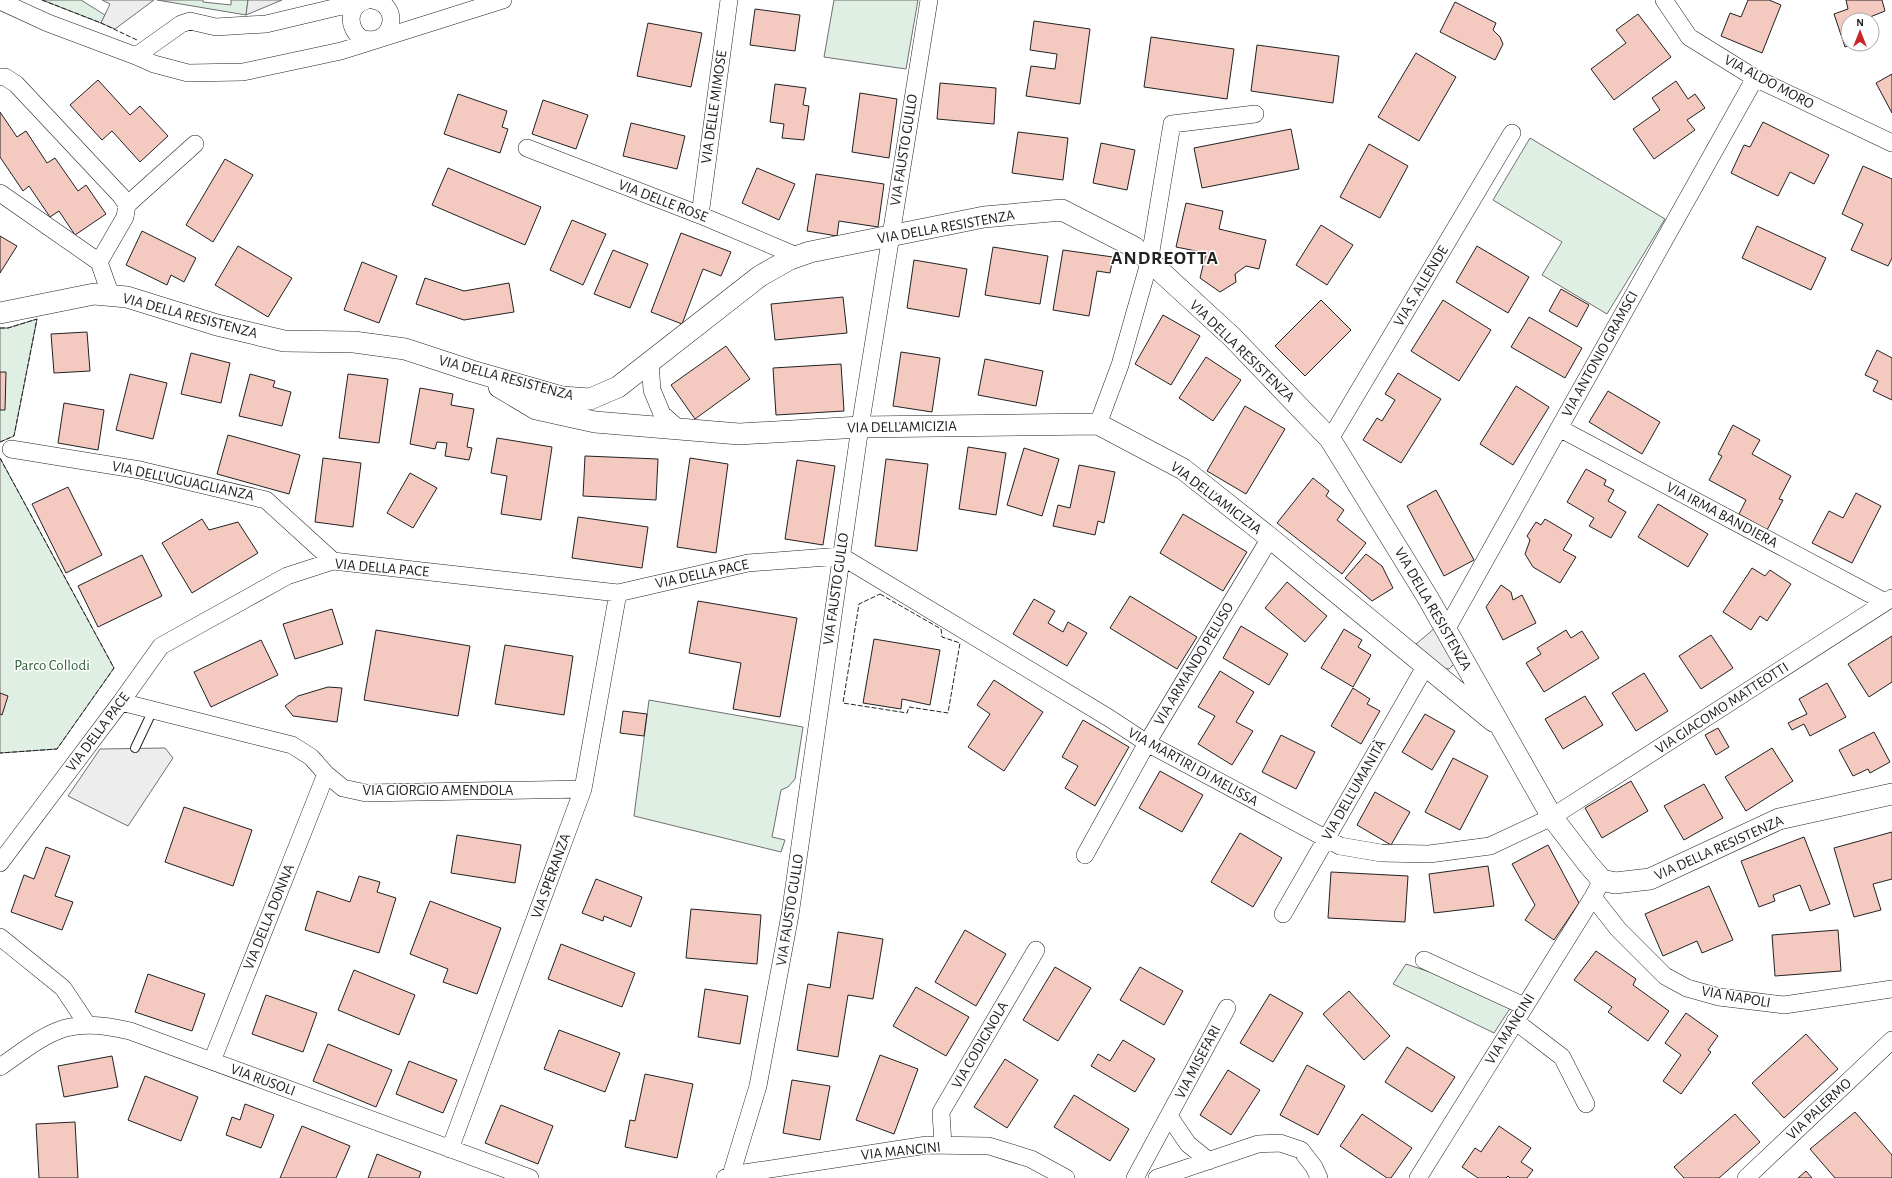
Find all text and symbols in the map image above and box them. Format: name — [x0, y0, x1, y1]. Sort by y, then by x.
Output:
north arrow — [1840, 12, 1880, 52]
text: N — [1856, 17, 1864, 28]
street label: VIA DELLE MIMOSE — [699, 49, 729, 165]
street label: VIA ALDO MORO — [1722, 52, 1816, 112]
street label: VIA FAUSTO GULLO — [888, 93, 920, 207]
street label: VIA DELLE ROSE — [616, 177, 710, 225]
street label: VIA DELLA RESISTENZA — [876, 207, 1016, 246]
street label: VIA S. ALLENDE — [1391, 243, 1451, 329]
district label: ANDREOTTA — [1111, 249, 1219, 268]
street label: VIA ANTONIO GRAMSCI — [1559, 289, 1641, 419]
street label: VIA DELLA RESISTENZA — [121, 291, 259, 341]
street label: VIA DELLA RESISTENZA — [1187, 297, 1297, 405]
street label: VIA DELLA RESISTENZA — [437, 353, 575, 403]
street label: VIA DELL'AMICIZIA — [847, 419, 957, 435]
street label: VIA DELL'UGUAGLIANZA — [111, 459, 256, 503]
street label: VIA DELL'AMICIZIA — [1168, 459, 1265, 537]
street label: VIA IRMA BANDIERA — [1664, 479, 1780, 551]
street label: VIA FAUSTO GULLO — [821, 532, 851, 646]
street label: VIA DELLA RESISTENZA — [1392, 545, 1474, 673]
street label: VIA DELLA PACE — [334, 556, 430, 580]
street label: VIA DELLA PACE — [654, 557, 750, 591]
street label: VIA ARMANDO PELUSO — [1151, 600, 1237, 728]
park label: Parco Collodi — [14, 658, 90, 673]
street label: VIA GIACOMO MATTEOTTI — [1653, 659, 1791, 757]
street label: VIA DELLA PACE — [64, 690, 132, 774]
street label: VIA MARTIRI DI MELISSA — [1125, 725, 1261, 809]
street label: VIA DELL'UMANITÀ — [1317, 736, 1389, 843]
street label: VIA GIORGIO AMENDOLA — [363, 783, 514, 798]
street label: VIA DELLA RESISTENZA — [1652, 813, 1786, 883]
street label: VIA SPERANZA — [529, 831, 573, 921]
street label: VIA FAUSTO GULLO — [774, 853, 806, 967]
street label: VIA DELLA DONNA — [241, 862, 297, 972]
street label: VIA NAPOLI — [1700, 984, 1772, 1010]
street label: VIA MANCINI — [1482, 991, 1538, 1067]
street label: VIA CODIGNOLA — [949, 999, 1011, 1091]
street label: VIA MISEFARI — [1172, 1023, 1224, 1101]
street label: VIA RUSOLI — [229, 1061, 297, 1099]
street label: VIA PALERMO — [1784, 1075, 1854, 1143]
street label: VIA MANCINI — [860, 1139, 942, 1163]

